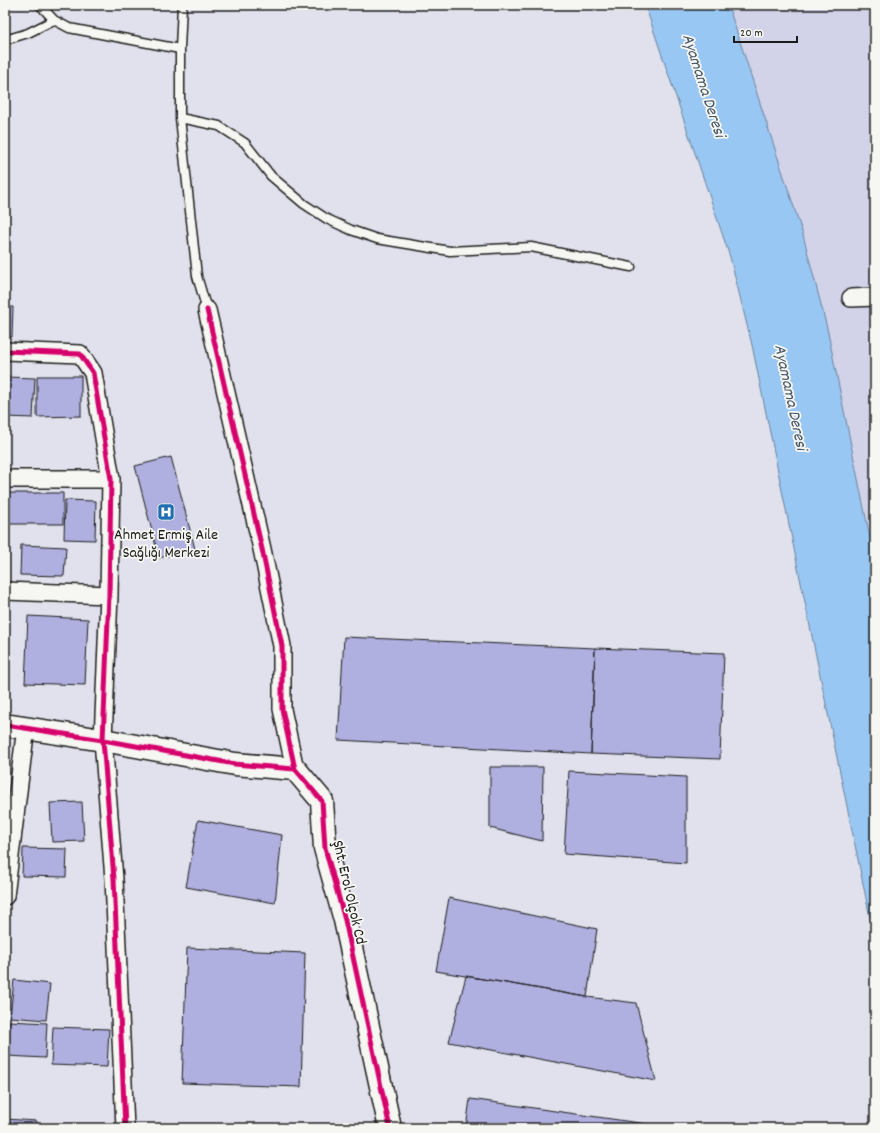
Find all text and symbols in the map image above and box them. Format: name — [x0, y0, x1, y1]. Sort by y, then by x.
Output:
scale bar — [734, 18, 797, 44]
text: 20 m — [740, 25, 763, 42]
water label: Ayamama Deresi — [674, 31, 731, 144]
water label: Ayamama Deresi — [766, 342, 813, 456]
hospital icon: Ahmet Ermiş Aile Sağlığı Merkezi — [156, 502, 176, 522]
place label: Ahmet Ermiş Aile Sağlığı Merkezi — [114, 524, 218, 565]
street label: Şht. Erol Olçok Cd — [325, 838, 372, 947]

